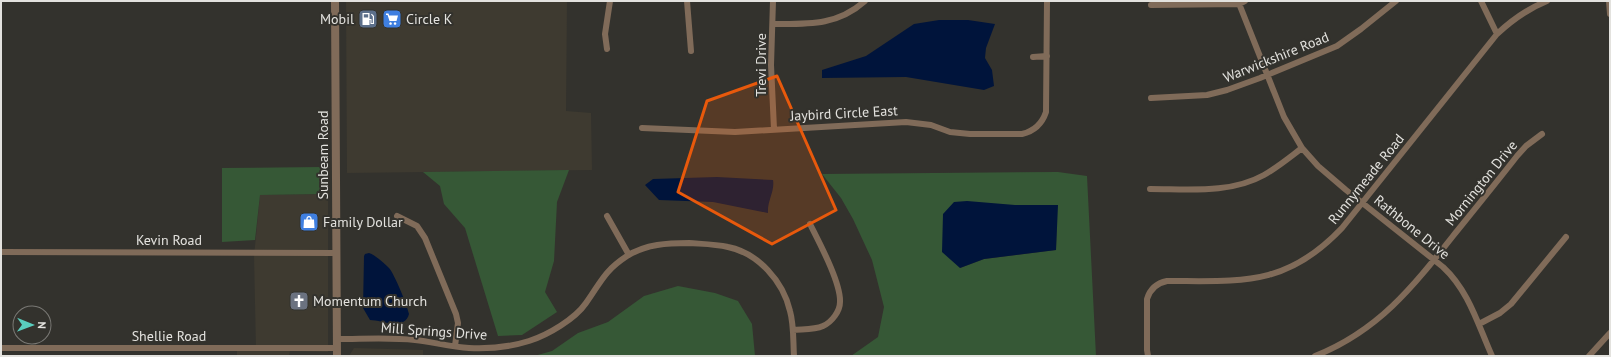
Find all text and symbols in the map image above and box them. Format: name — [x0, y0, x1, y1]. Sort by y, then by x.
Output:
fuel station icon: Mobil — [357, 8, 379, 30]
supermarket icon: Circle K — [381, 8, 403, 30]
place label: Mobil — [320, 10, 354, 28]
place label: Circle K — [406, 10, 453, 28]
street label: Warwickshire Road — [1221, 28, 1331, 86]
street label: Trevi Drive — [752, 33, 770, 97]
street label: Jaybird Circle East — [789, 101, 899, 125]
street label: Sunbeam Road — [314, 111, 332, 200]
street label: Runnymeade Road — [1324, 130, 1408, 228]
street label: Mornington Drive — [1441, 137, 1521, 229]
street label: Rathbone Drive — [1370, 191, 1454, 263]
shop icon: Family Dollar — [298, 211, 320, 233]
place label: Family Dollar — [323, 213, 403, 231]
street label: Kevin Road — [136, 231, 202, 249]
church icon: Momentum Church — [288, 290, 310, 312]
place label: Momentum Church — [313, 292, 427, 310]
north arrow — [12, 305, 52, 345]
street label: Mill Springs Drive — [380, 318, 488, 344]
text: N — [35, 321, 49, 329]
street label: Shellie Road — [132, 327, 206, 345]

